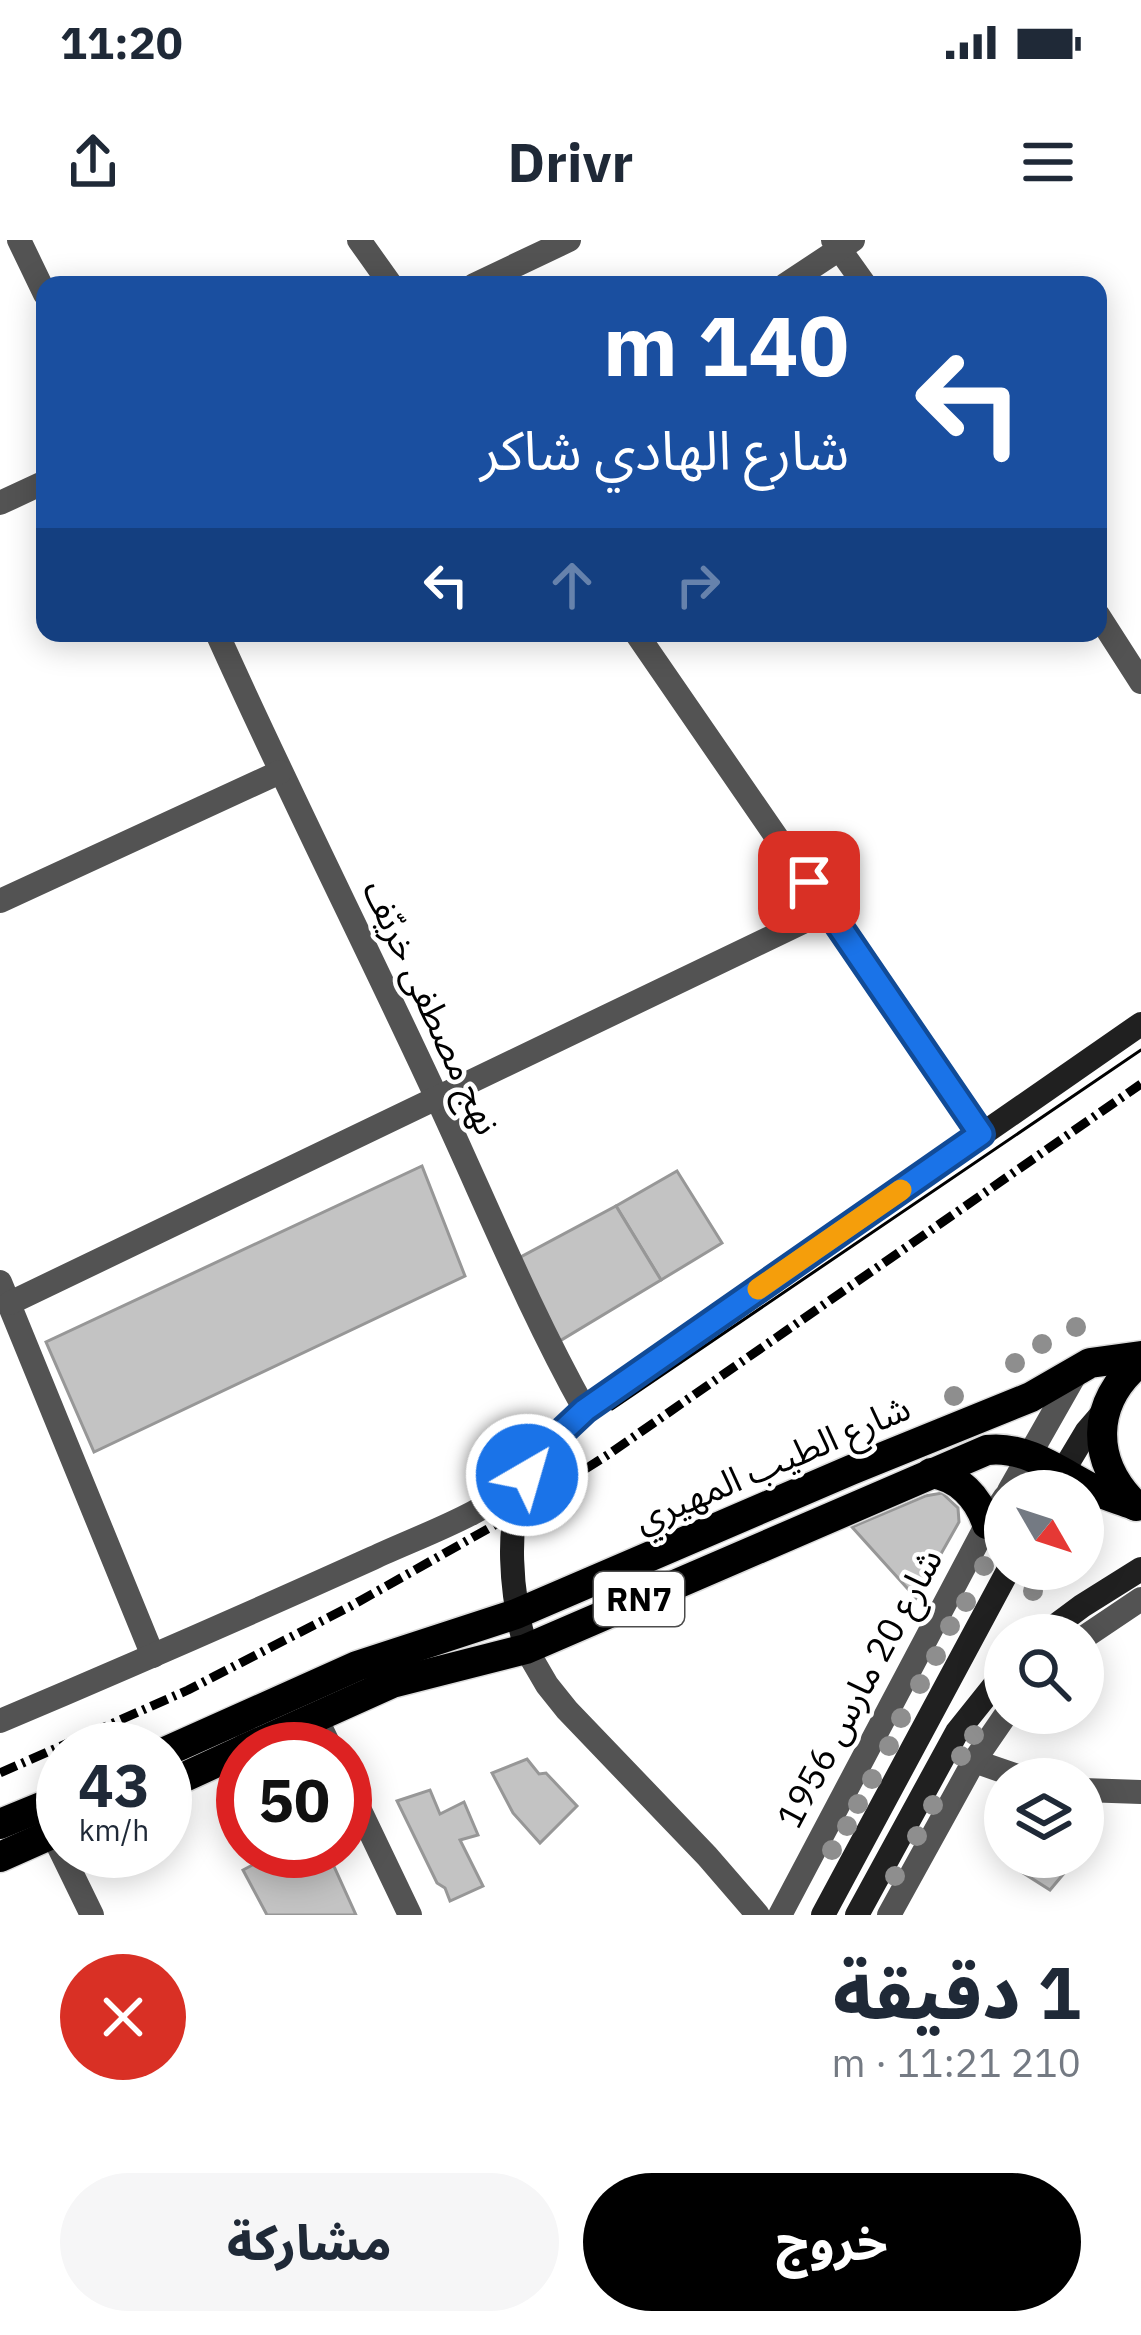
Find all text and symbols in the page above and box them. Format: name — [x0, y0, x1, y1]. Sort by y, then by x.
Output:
text: 11:20 — [60, 13, 183, 71]
text: Drivr — [508, 127, 633, 197]
icon: share — [60, 129, 126, 195]
icon: menu — [1015, 129, 1081, 195]
text: 140 m — [603, 290, 849, 399]
icon: left — [891, 324, 1047, 480]
text: شارع الهادي شاكر — [480, 415, 849, 485]
icon: left — [413, 552, 479, 618]
icon: ahead — [539, 552, 605, 618]
icon: right — [665, 552, 731, 618]
pin — [758, 831, 860, 933]
icon: arrive — [776, 849, 842, 915]
street label: نهج مصطفى خريّف — [349, 872, 512, 1143]
street label: شارع الطيب المهيري — [627, 1383, 919, 1547]
position arrow — [464, 1412, 590, 1538]
north arrow — [984, 1470, 1104, 1590]
map controls — [984, 1470, 1104, 1878]
street label: شارع 20 مارس 1956 — [765, 1540, 956, 1838]
road number: RN7 — [594, 1572, 684, 1626]
button: search — [984, 1614, 1104, 1734]
speed limit sign: 50 — [216, 1722, 372, 1878]
text: 43 — [78, 1745, 150, 1824]
button: layers — [984, 1758, 1104, 1878]
text: km/h — [79, 1810, 149, 1849]
text: 1 دقيقة — [833, 1945, 1081, 2039]
button: close — [60, 1954, 186, 2080]
text: 210 m · 11:21 — [831, 2037, 1081, 2088]
button: مشاركة — [60, 2173, 559, 2311]
button: خروج — [583, 2173, 1081, 2311]

